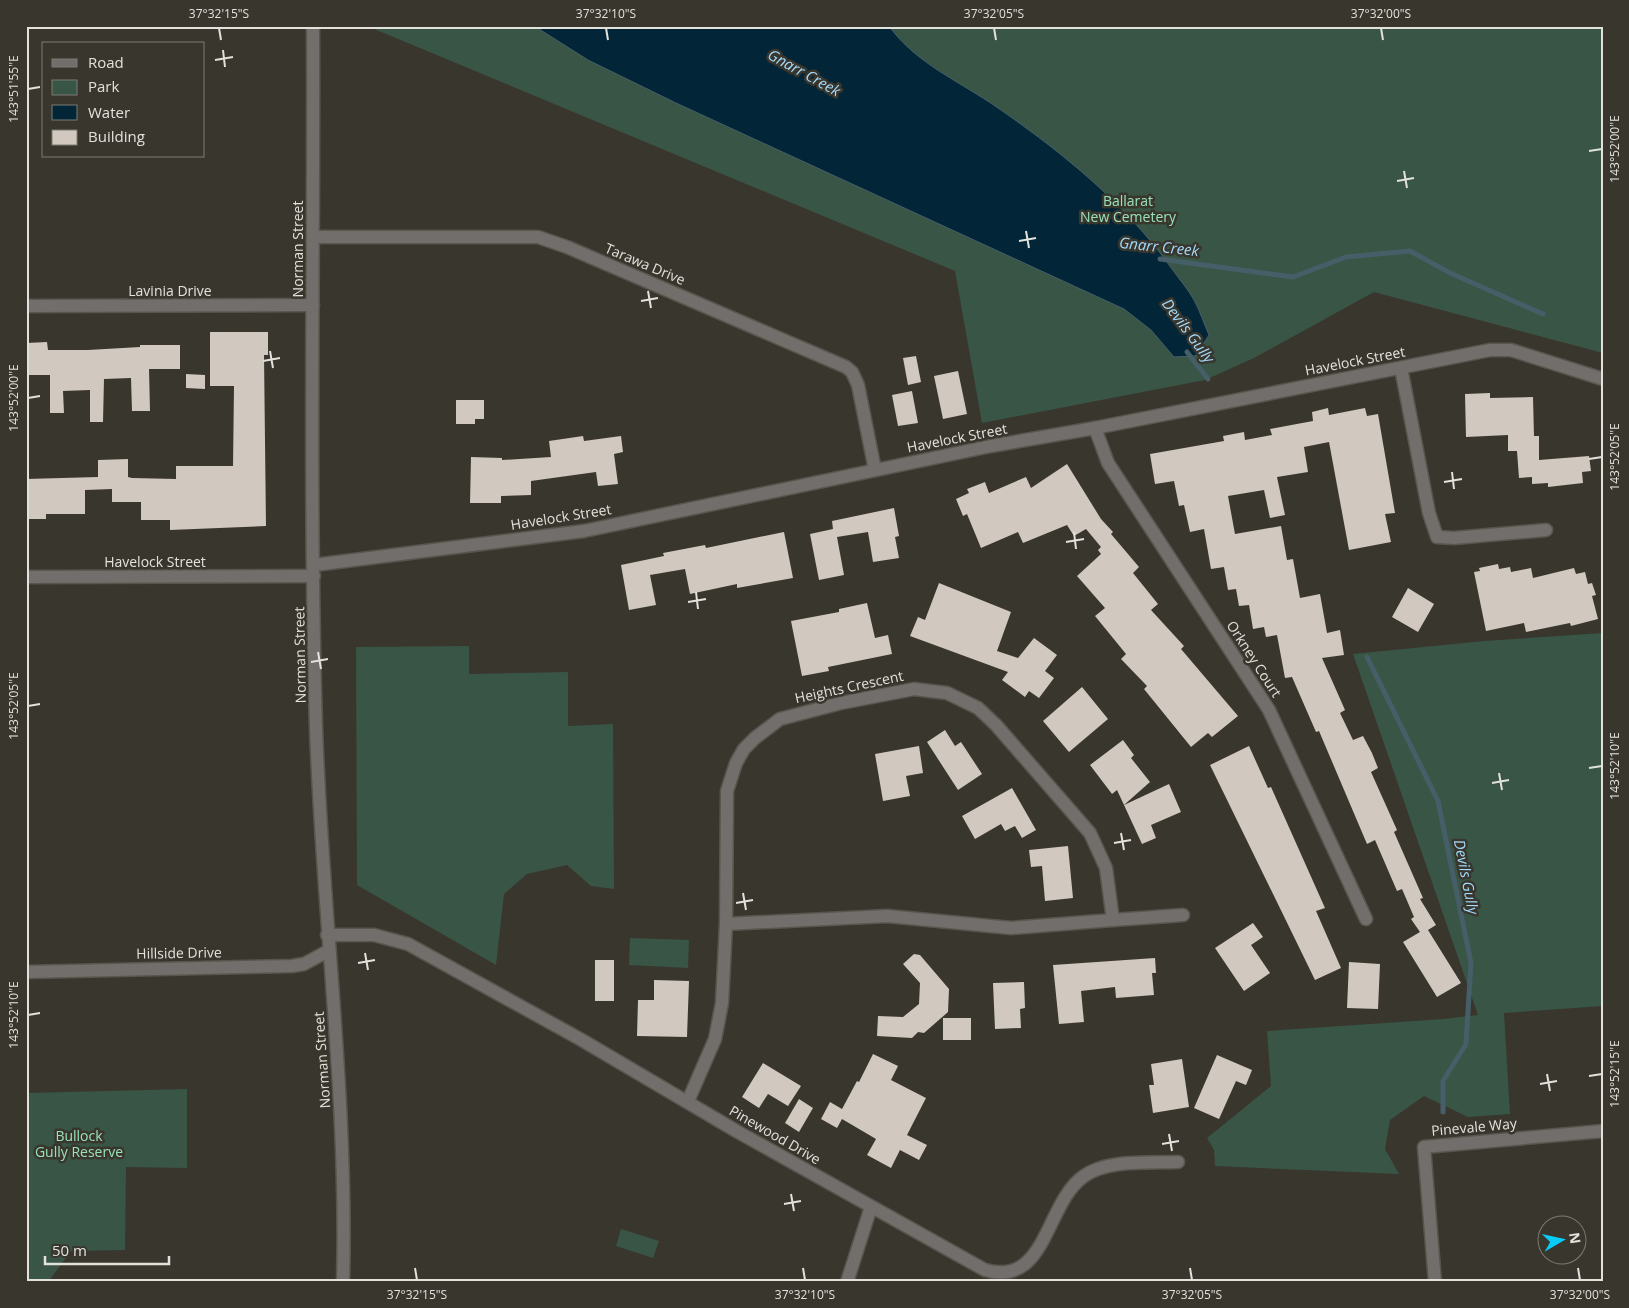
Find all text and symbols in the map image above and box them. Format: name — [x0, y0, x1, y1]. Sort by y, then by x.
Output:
text: 37°32'15"S — [189, 5, 249, 22]
text: 37°32'10"S — [576, 5, 636, 22]
text: 37°32'05"S — [964, 5, 1024, 22]
text: 37°32'00"S — [1351, 5, 1411, 22]
legend — [42, 42, 205, 158]
water label: Gnarr Creek — [765, 44, 845, 101]
text: Road — [88, 52, 124, 72]
text: 143°51'55"E — [5, 55, 22, 123]
text: Park — [88, 76, 119, 96]
text: Water — [88, 102, 130, 122]
text: 143°52'00"E — [1606, 115, 1623, 183]
text: Building — [88, 126, 145, 146]
park label: Ballarat New Cemetery — [1080, 191, 1177, 226]
street label: Norman Street — [288, 201, 307, 297]
water label: Gnarr Creek — [1118, 232, 1201, 260]
street label: Tarawa Drive — [602, 238, 688, 289]
street label: Lavinia Drive — [128, 281, 212, 300]
water label: Devils Gully — [1158, 294, 1220, 367]
street label: Havelock Street — [1303, 341, 1407, 380]
text: 143°52'00"E — [5, 364, 22, 432]
street label: Havelock Street — [905, 418, 1009, 457]
text: 143°52'05"E — [1606, 423, 1623, 491]
street label: Havelock Street — [509, 499, 613, 534]
street label: Havelock Street — [104, 552, 206, 571]
street label: Norman Street — [289, 606, 310, 704]
street label: Orkney Court — [1223, 617, 1286, 701]
street label: Heights Crescent — [793, 666, 905, 707]
text: 143°52'05"E — [5, 672, 22, 740]
text: 143°52'10"E — [1606, 732, 1623, 800]
water label: Devils Gully — [1450, 838, 1484, 917]
street label: Hillside Drive — [136, 942, 222, 963]
text: 143°52'10"E — [5, 981, 22, 1049]
street label: Norman Street — [309, 1011, 334, 1109]
text: 143°52'15"E — [1606, 1040, 1623, 1108]
street label: Pinewood Drive — [726, 1101, 825, 1169]
street label: Pinevale Way — [1430, 1113, 1519, 1140]
park label: Bullock Gully Reserve — [35, 1126, 123, 1161]
north arrow — [1536, 1216, 1586, 1266]
text: N — [1565, 1231, 1586, 1245]
scale bar — [45, 1233, 169, 1265]
text: 50 m — [52, 1240, 87, 1260]
text: 37°32'15"S — [387, 1286, 447, 1303]
text: 37°32'10"S — [775, 1286, 835, 1303]
text: 37°32'05"S — [1162, 1286, 1222, 1303]
text: 37°32'00"S — [1550, 1286, 1610, 1303]

